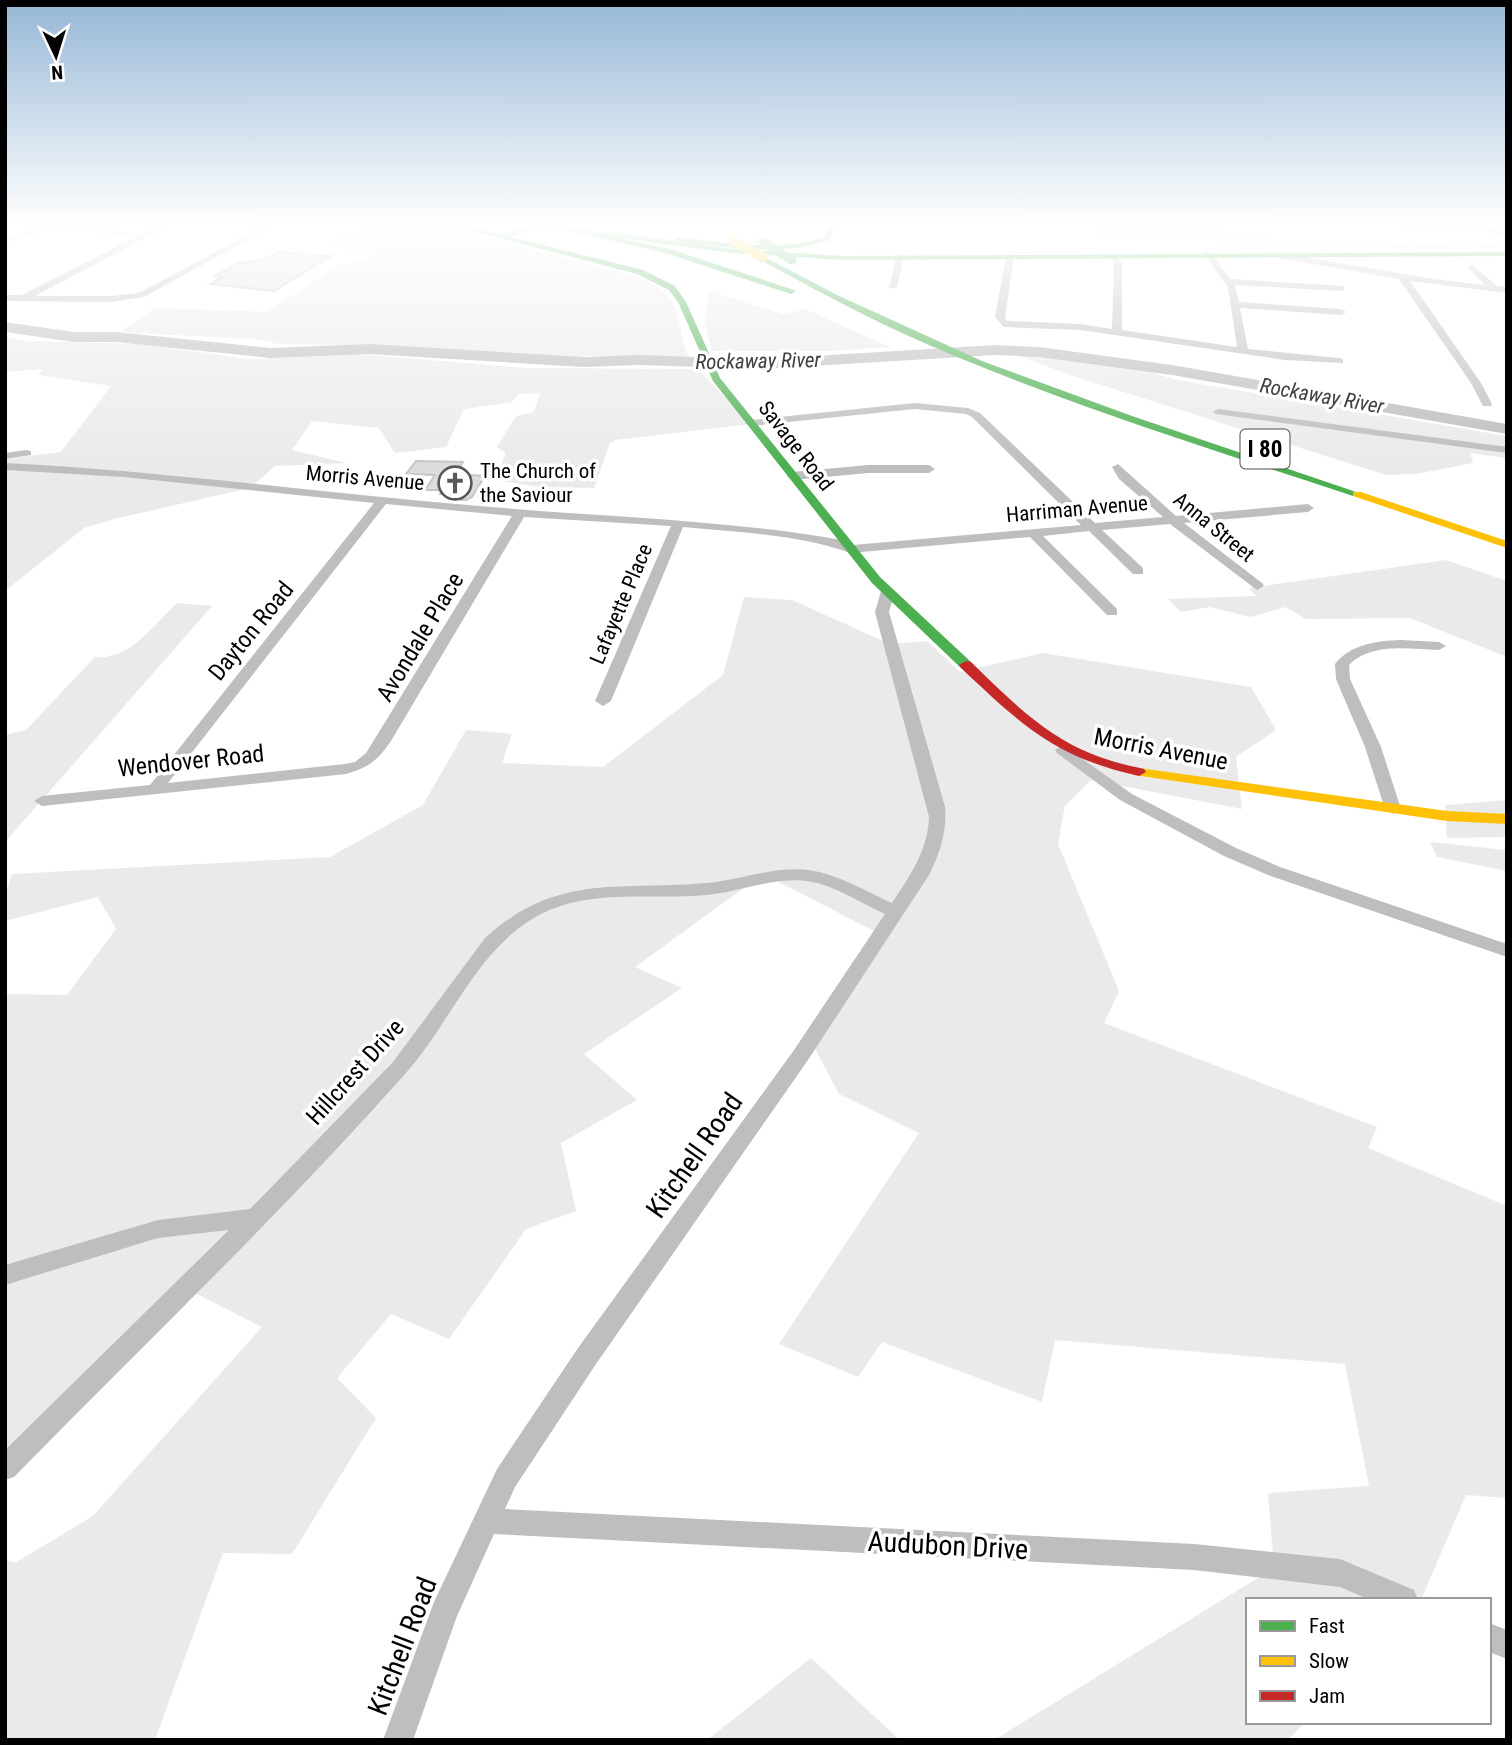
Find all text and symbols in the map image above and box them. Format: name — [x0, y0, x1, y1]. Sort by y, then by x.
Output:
north arrow — [21, 21, 91, 91]
text: N — [51, 61, 64, 84]
water label: Rockaway River — [695, 348, 822, 374]
water label: Rockaway River — [1258, 373, 1387, 419]
street label: Savage Road — [754, 397, 838, 495]
road number: I 80 — [1240, 430, 1290, 468]
place label: The Church of the Saviour — [480, 459, 596, 507]
street label: Morris Avenue — [305, 461, 425, 495]
church icon: The Church of the Saviour — [436, 464, 474, 502]
street label: Anna Street — [1169, 487, 1259, 567]
street label: Harriman Avenue — [1005, 491, 1149, 527]
street label: Lafayette Place — [585, 540, 657, 668]
street label: Avondale Place — [371, 568, 469, 706]
street label: Dayton Road — [203, 576, 299, 686]
street label: Morris Avenue — [1092, 722, 1230, 776]
street label: Wendover Road — [116, 739, 266, 783]
street label: Hillcrest Drive — [300, 1013, 410, 1131]
street label: Kitchell Road — [639, 1086, 750, 1224]
street label: Audubon Drive — [867, 1525, 1029, 1566]
street label: Kitchell Road — [361, 1573, 444, 1720]
legend — [1246, 1598, 1491, 1724]
text: Fast — [1309, 1614, 1345, 1638]
text: Slow — [1309, 1649, 1349, 1673]
text: Jam — [1309, 1684, 1345, 1708]

